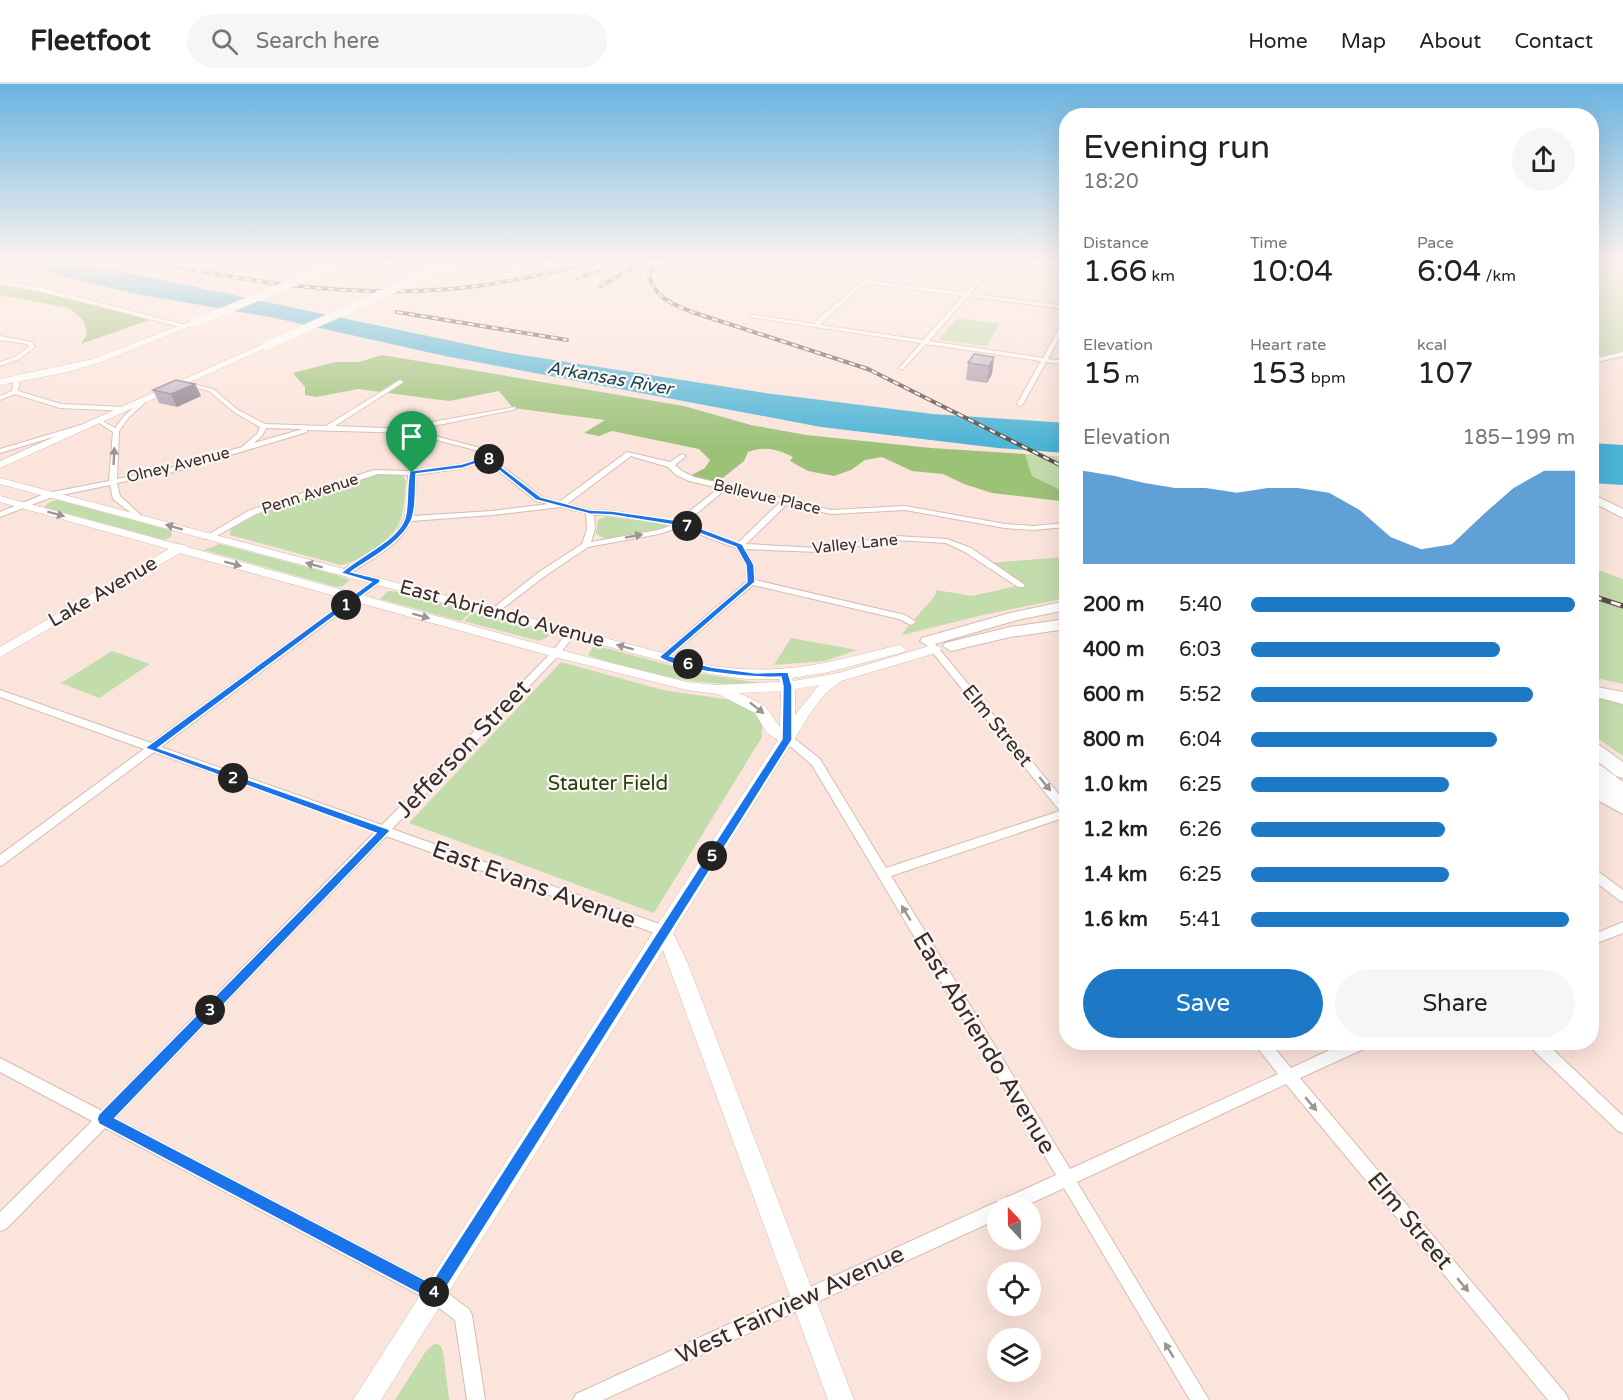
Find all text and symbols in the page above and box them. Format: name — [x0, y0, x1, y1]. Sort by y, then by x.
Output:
search box — [187, 14, 607, 68]
text: Fleetfoot — [30, 24, 151, 58]
icon: search — [208, 25, 241, 58]
text: Search here — [256, 28, 379, 54]
text: Home — [1248, 29, 1308, 54]
text: Map — [1341, 29, 1386, 54]
text: About — [1419, 29, 1481, 54]
text: Contact — [1514, 29, 1593, 54]
text: Evening run — [1083, 128, 1270, 167]
button: share — [1512, 128, 1575, 191]
text: 18:20 — [1083, 170, 1138, 194]
text: Distance — [1083, 233, 1149, 253]
text: Time — [1250, 233, 1287, 253]
text: Pace — [1417, 233, 1454, 253]
text: 1.66 — [1083, 253, 1147, 290]
text: 10:04 — [1250, 253, 1333, 290]
text: 6:04 — [1417, 253, 1481, 290]
text: km — [1147, 266, 1175, 286]
text: /km — [1481, 266, 1516, 286]
text: Elevation — [1083, 335, 1153, 355]
text: Heart rate — [1250, 335, 1326, 355]
text: kcal — [1417, 335, 1447, 355]
text: 15 — [1083, 355, 1121, 392]
text: 153 — [1250, 355, 1307, 392]
text: 107 — [1417, 355, 1474, 392]
water label: Arkansas River — [546, 356, 676, 400]
text: m — [1121, 368, 1140, 388]
text: bpm — [1307, 368, 1346, 388]
pin — [386, 411, 437, 473]
icon: arrive — [395, 420, 428, 453]
text: Elevation — [1083, 426, 1170, 450]
text: 185–199 m — [1462, 426, 1575, 450]
street label: Olney Avenue — [124, 443, 232, 487]
pin: 8 — [474, 444, 504, 474]
one-way arrow — [110, 447, 119, 466]
text: 8 — [484, 449, 494, 469]
street label: Penn Avenue — [259, 469, 361, 519]
street label: Bellevue Place — [711, 475, 823, 519]
one-way arrow — [47, 510, 66, 520]
pin: 7 — [672, 511, 702, 541]
text: 7 — [682, 516, 692, 536]
one-way arrow — [164, 522, 182, 531]
street label: Valley Lane — [811, 530, 899, 558]
one-way arrow — [625, 531, 644, 540]
street label: Lake Avenue — [44, 551, 162, 633]
one-way arrow — [223, 560, 242, 570]
one-way arrow — [305, 560, 323, 569]
street label: East Abriendo Avenue — [397, 575, 607, 653]
pin: 1 — [331, 590, 361, 620]
text: 200 m — [1083, 593, 1144, 617]
text: 5:40 — [1179, 593, 1222, 617]
text: 1 — [341, 595, 351, 615]
one-way arrow — [412, 612, 430, 621]
text: 400 m — [1083, 638, 1144, 662]
text: 6:03 — [1179, 638, 1222, 662]
one-way arrow — [615, 642, 634, 652]
pin: 6 — [673, 649, 703, 679]
text: 6 — [683, 654, 693, 674]
street label: Jefferson Street — [390, 674, 536, 824]
street label: Elm Street — [957, 680, 1038, 772]
text: 600 m — [1083, 683, 1144, 707]
text: 5:52 — [1179, 683, 1222, 707]
one-way arrow — [749, 702, 764, 714]
text: 800 m — [1083, 728, 1144, 752]
text: 6:04 — [1179, 728, 1222, 752]
pin: 2 — [218, 763, 248, 793]
text: 2 — [228, 768, 238, 788]
park label: Stauter Field — [548, 772, 668, 796]
text: 1.0 km — [1083, 773, 1148, 797]
text: 6:25 — [1179, 773, 1222, 797]
one-way arrow — [1038, 776, 1051, 792]
text: 1.2 km — [1083, 818, 1148, 842]
text: 6:26 — [1179, 818, 1222, 842]
street label: East Evans Avenue — [428, 835, 640, 935]
pin: 5 — [697, 841, 727, 871]
text: 5 — [707, 846, 717, 866]
text: 1.4 km — [1083, 863, 1147, 887]
text: 6:25 — [1179, 863, 1222, 887]
one-way arrow — [901, 905, 912, 921]
text: 1.6 km — [1083, 908, 1148, 932]
text: 5:41 — [1179, 908, 1222, 932]
street label: East Abriendo Avenue — [906, 927, 1062, 1159]
button: Save — [1083, 969, 1323, 1038]
button: Share — [1335, 969, 1575, 1038]
pin: 3 — [195, 995, 225, 1025]
text: 3 — [205, 1000, 215, 1020]
one-way arrow — [1304, 1096, 1316, 1111]
street label: Elm Street — [1361, 1166, 1459, 1276]
north arrow — [987, 1196, 1041, 1250]
map controls — [987, 1196, 1041, 1382]
street label: West Fairview Avenue — [671, 1239, 909, 1371]
button: locate — [987, 1262, 1041, 1316]
pin: 4 — [419, 1277, 449, 1307]
one-way arrow — [1456, 1277, 1469, 1292]
text: 4 — [429, 1282, 439, 1302]
button: layers — [987, 1328, 1041, 1382]
one-way arrow — [1164, 1342, 1175, 1358]

